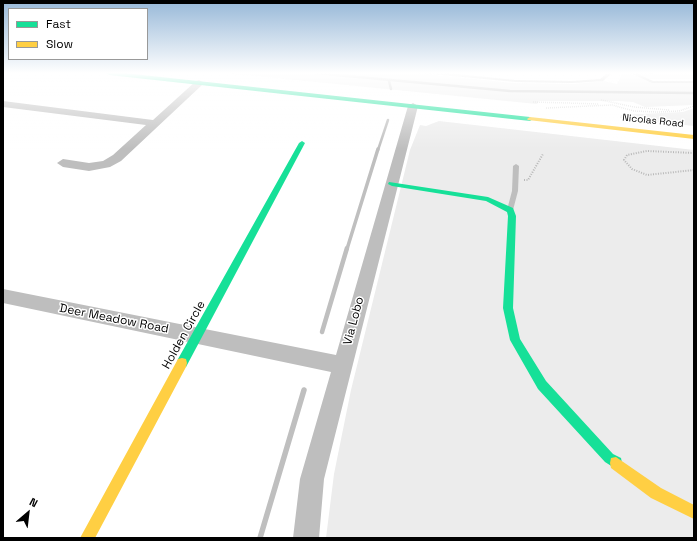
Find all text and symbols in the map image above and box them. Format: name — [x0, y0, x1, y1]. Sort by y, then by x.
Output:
legend — [8, 8, 148, 60]
text: Fast — [46, 16, 71, 32]
text: Slow — [46, 36, 73, 52]
street label: Nicolas Road — [622, 112, 684, 130]
street label: Via Lobo — [341, 295, 367, 347]
street label: Holden Circle — [159, 298, 209, 372]
street label: Deer Meadow Road — [58, 301, 170, 337]
north arrow — [8, 493, 48, 533]
text: N — [27, 494, 40, 510]

